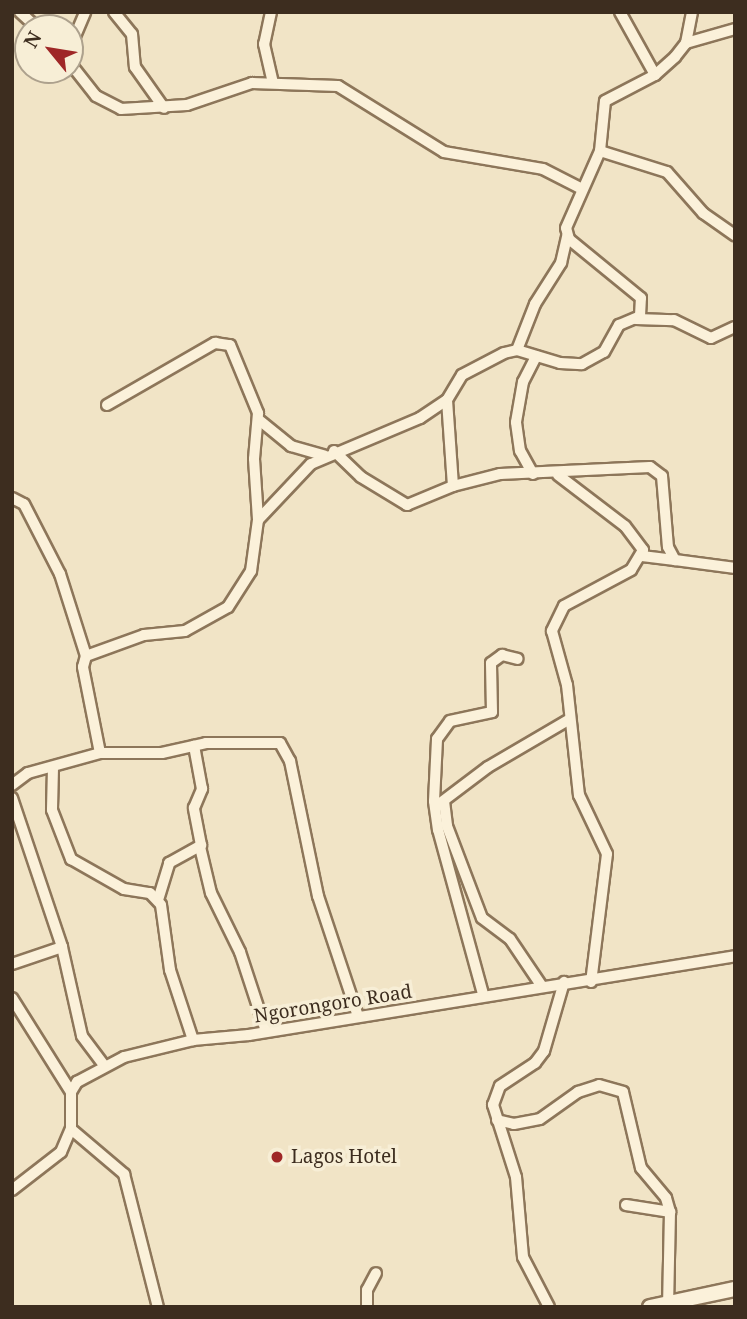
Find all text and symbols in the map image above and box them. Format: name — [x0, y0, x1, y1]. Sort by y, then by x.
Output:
north arrow — [14, 14, 84, 84]
text: N — [18, 27, 48, 52]
street label: Ngorongoro Road — [252, 980, 414, 1028]
place label: Lagos Hotel — [291, 1146, 397, 1168]
marker: Lagos Hotel — [269, 1149, 285, 1165]

